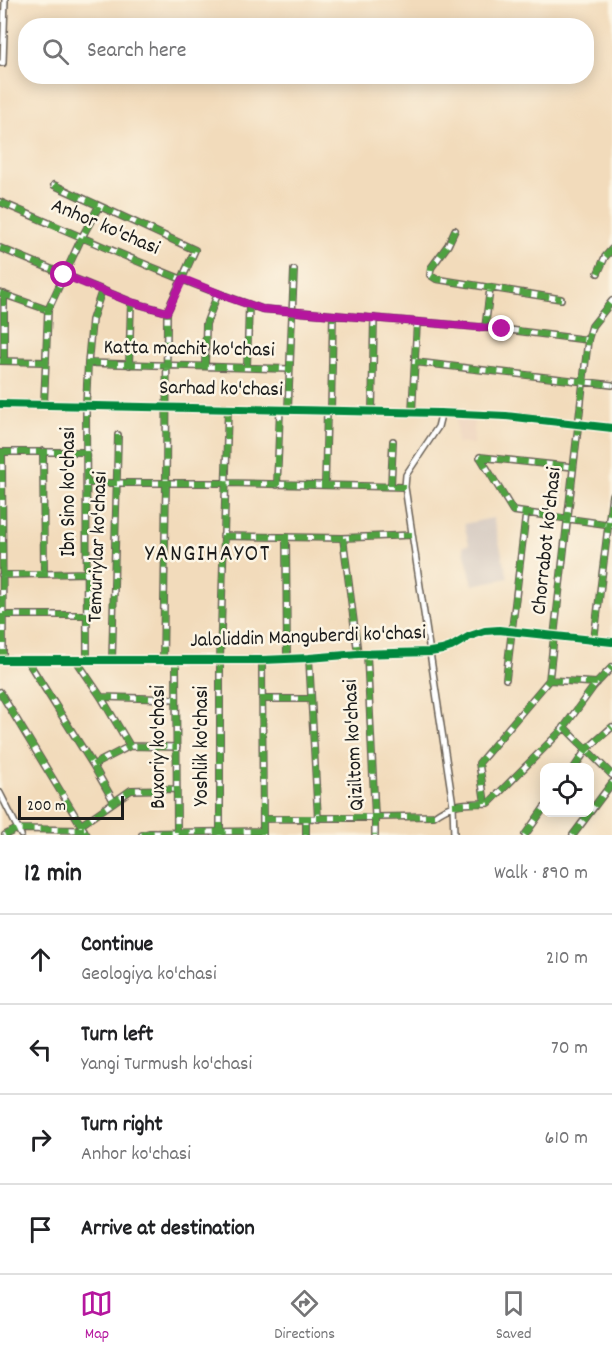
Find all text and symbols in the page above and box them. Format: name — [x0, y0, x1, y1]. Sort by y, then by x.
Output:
search box — [18, 18, 594, 84]
icon: search — [39, 35, 72, 68]
text: Search here — [87, 36, 186, 67]
street label: Anhor ko'chasi — [46, 192, 164, 264]
route start — [50, 261, 76, 287]
route end — [488, 315, 514, 341]
street label: Katta machit ko'chasi — [103, 334, 275, 366]
street label: Sarhad ko'chasi — [159, 374, 283, 406]
street label: Ibn Sino ko'chasi — [55, 427, 85, 557]
street label: Chorrabot ko'chasi — [525, 465, 571, 616]
street label: Temuriylar ko'chasi — [81, 471, 117, 623]
district label: YANGIHAYOT — [145, 538, 271, 572]
street label: Jaloliddin Manguberdi ko'chasi — [189, 619, 427, 657]
street label: Qiziltom ko'chasi — [337, 678, 373, 812]
street label: Buxoriy ko'chasi — [145, 685, 175, 809]
street label: Yoshlik ko'chasi — [188, 686, 218, 806]
map controls — [540, 763, 594, 817]
button: locate — [540, 763, 594, 817]
scale bar — [18, 793, 124, 820]
text: 200 m — [27, 795, 66, 818]
text: 12 min — [24, 856, 82, 893]
text: Walk · 890 m — [494, 860, 588, 888]
text: Continue — [81, 930, 153, 961]
icon: ahead — [24, 943, 57, 976]
text: 210 m — [546, 945, 588, 973]
text: Geologiya ko'chasi — [81, 961, 217, 989]
text: Turn left — [81, 1020, 153, 1051]
icon: left — [24, 1033, 57, 1066]
text: 70 m — [551, 1035, 588, 1063]
text: Yangi Turmush ko'chasi — [81, 1051, 252, 1079]
text: Turn right — [81, 1110, 163, 1141]
icon: right — [24, 1123, 57, 1156]
text: 610 m — [545, 1125, 588, 1153]
text: Anhor ko'chasi — [81, 1141, 191, 1169]
icon: arrive — [24, 1213, 57, 1246]
text: Arrive at destination — [81, 1214, 255, 1245]
tab: Map — [80, 1287, 113, 1346]
tab: Directions — [274, 1287, 335, 1346]
tab: Saved — [496, 1287, 532, 1346]

